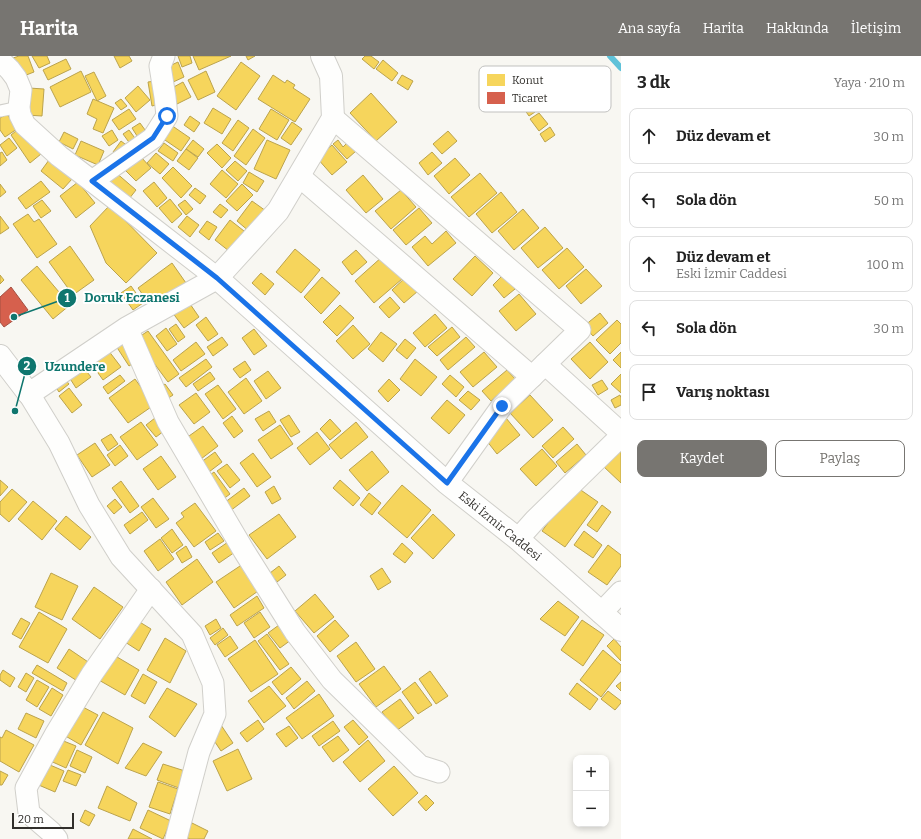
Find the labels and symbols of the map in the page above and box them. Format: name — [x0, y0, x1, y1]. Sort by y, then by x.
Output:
legend — [479, 66, 611, 112]
text: Konut — [512, 74, 543, 87]
text: Ticaret — [512, 92, 548, 105]
route start — [158, 107, 176, 125]
callout: Doruk Eczanesi — [57, 285, 188, 310]
text: Doruk Eczanesi — [84, 290, 180, 305]
text: 1 — [64, 291, 70, 305]
callout: Uzundere — [17, 353, 114, 378]
text: 2 — [24, 359, 31, 373]
text: Uzundere — [45, 359, 105, 374]
route end — [493, 397, 511, 415]
street label: Eski İzmir Caddesi — [456, 488, 545, 564]
scale bar — [12, 811, 74, 830]

